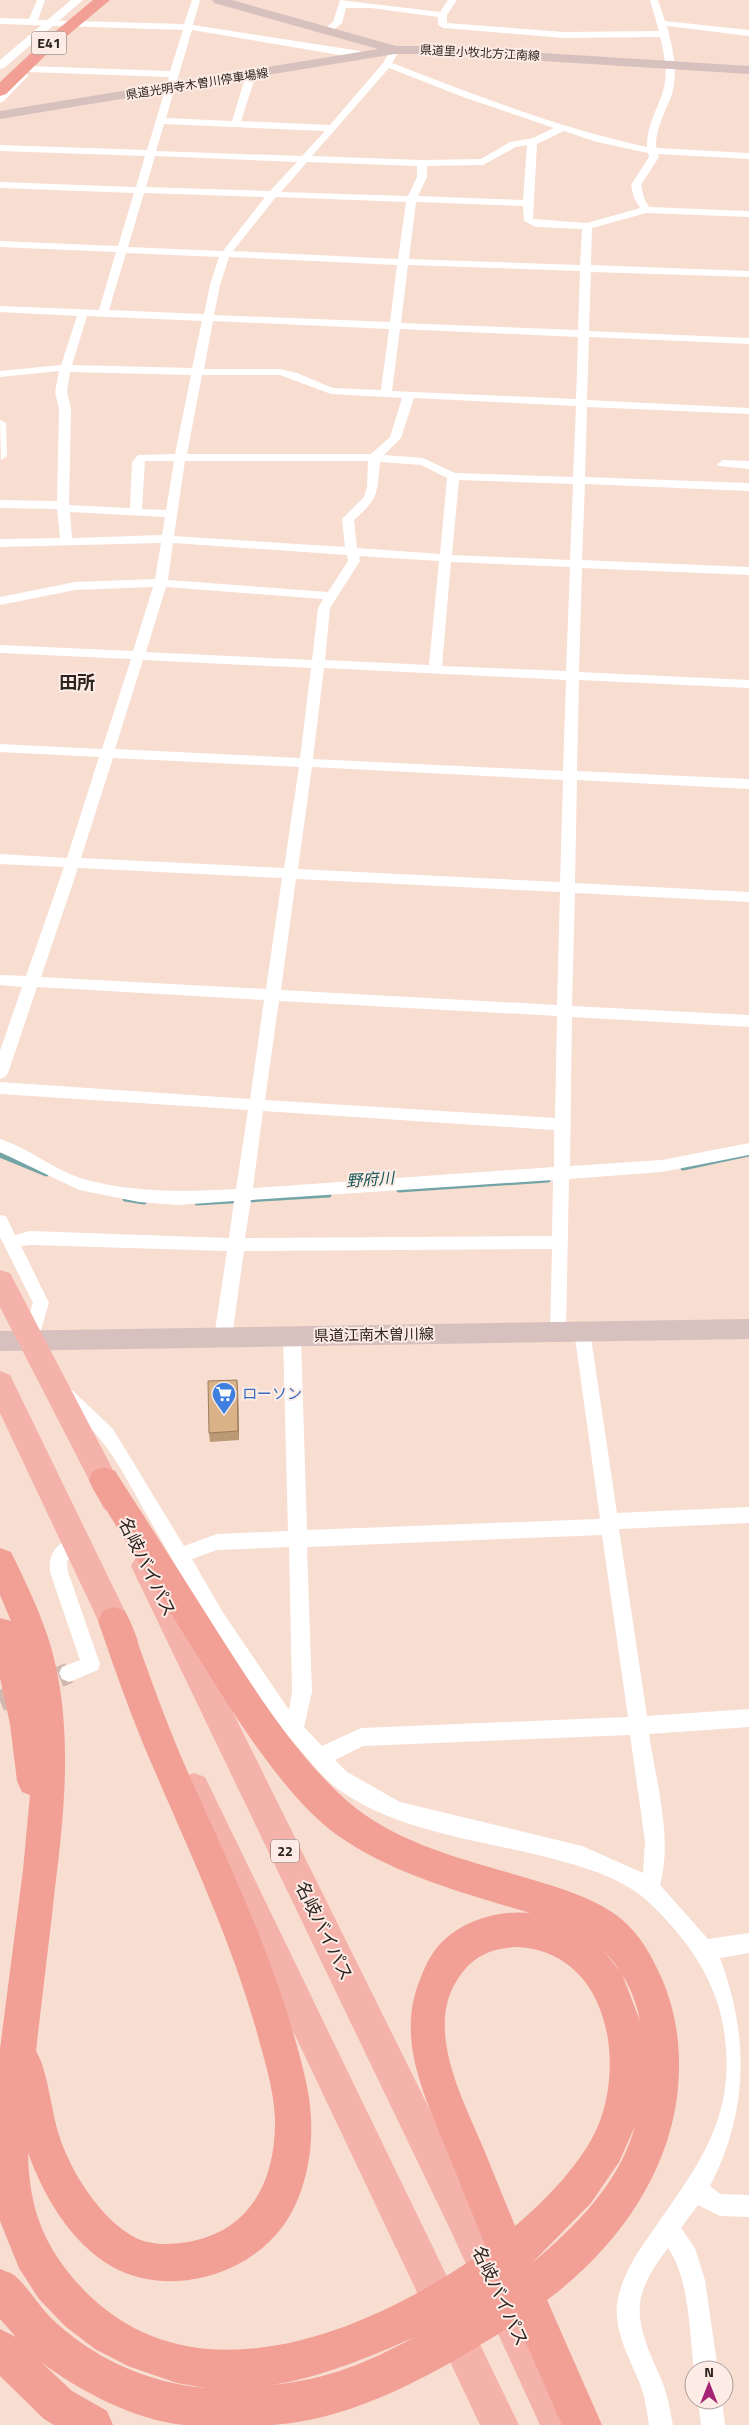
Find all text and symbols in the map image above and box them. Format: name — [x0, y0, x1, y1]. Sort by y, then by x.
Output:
road number: E41 — [32, 32, 66, 54]
street label: 県道里小牧北方江南線 — [420, 40, 540, 65]
street label: 県道光明寺木曽川停車場線 — [124, 63, 270, 104]
district label: 田所 — [59, 669, 95, 696]
water label: 野府川 — [345, 1165, 397, 1193]
street label: 県道江南木曽川線 — [314, 1322, 434, 1347]
supermarket icon: ローソン — [211, 1381, 237, 1415]
place label: ローソン — [242, 1382, 302, 1405]
street label: 名岐バイパス — [112, 1512, 183, 1621]
road number: 22 — [271, 1840, 299, 1862]
street label: 名岐バイパス — [289, 1876, 360, 1985]
street label: 名岐バイパス — [465, 2241, 535, 2350]
north arrow — [684, 2360, 734, 2410]
text: N — [704, 2361, 714, 2382]

